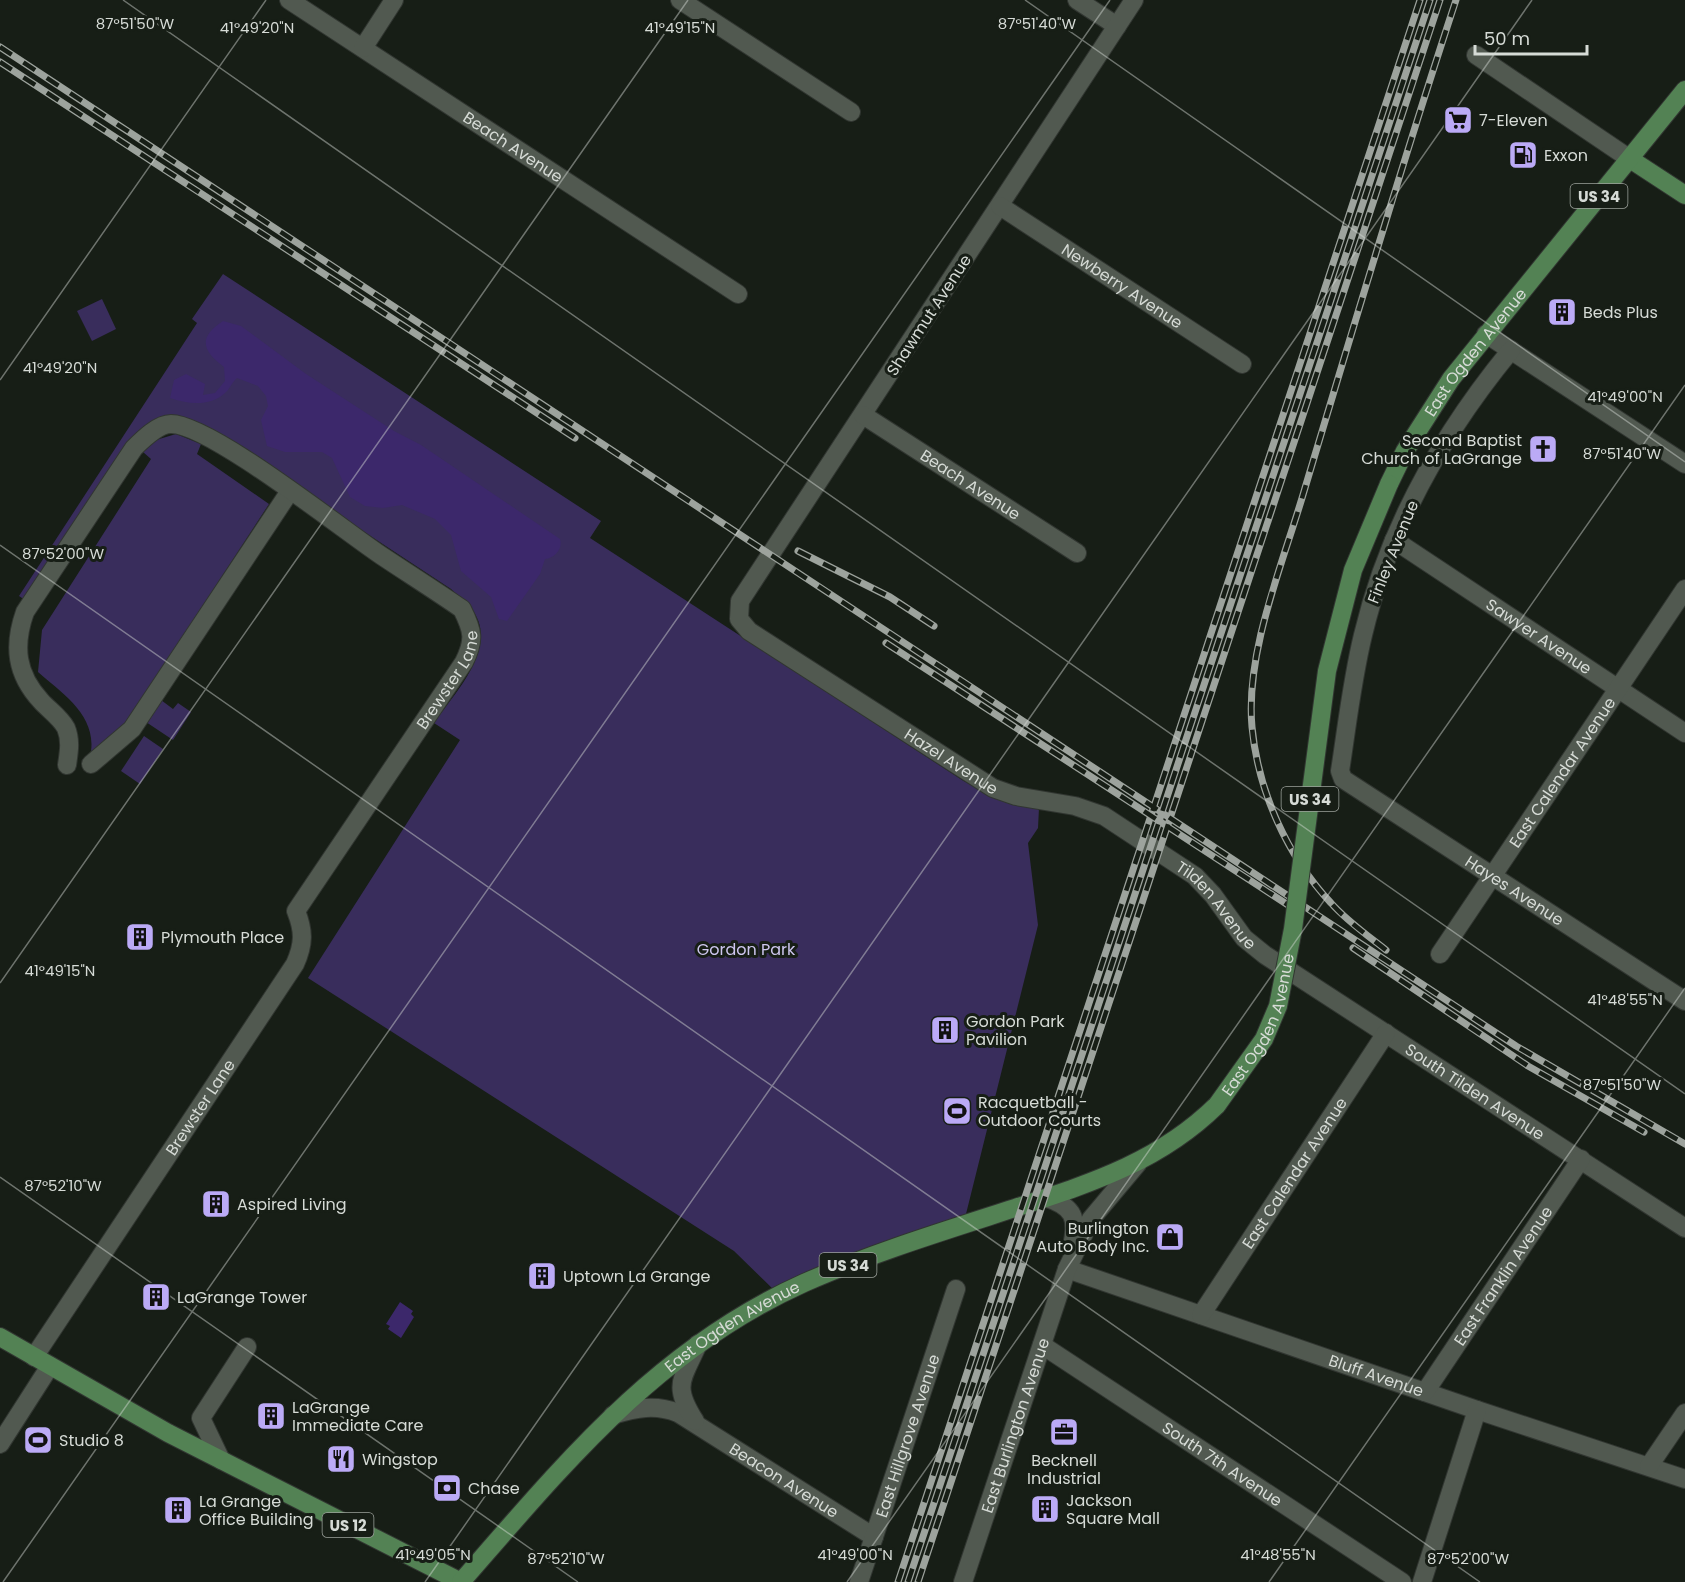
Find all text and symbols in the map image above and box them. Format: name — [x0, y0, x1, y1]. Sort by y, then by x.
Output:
text: 87°51'50"W — [96, 13, 174, 34]
text: 87°51'40"W — [998, 13, 1076, 34]
text: 41°49'20"N — [220, 17, 294, 38]
text: 41°49'15"N — [645, 17, 715, 38]
scale bar — [1475, 18, 1588, 56]
text: 50 m — [1484, 26, 1530, 51]
supermarket icon: 7-Eleven — [1442, 104, 1474, 136]
street label: Beach Avenue — [459, 106, 568, 188]
place label: 7-Eleven — [1479, 109, 1548, 132]
fuel station icon: Exxon — [1507, 139, 1539, 171]
place label: Exxon — [1544, 144, 1588, 167]
road number: US 34 — [1570, 184, 1628, 208]
street label: Newberry Avenue — [1057, 238, 1187, 334]
street label: Shawmut Avenue — [881, 250, 977, 380]
street label: East Ogden Avenue — [1419, 283, 1532, 421]
building icon: Beds Plus — [1546, 296, 1578, 328]
place label: Beds Plus — [1583, 301, 1658, 324]
text: 41°49'20"N — [23, 357, 97, 378]
text: 41°49'00"N — [1587, 386, 1663, 407]
place label: Second Baptist Church of LaGrange — [1361, 429, 1522, 470]
church icon: Second Baptist Church of LaGrange — [1527, 433, 1559, 465]
text: 87°51'40"W — [1583, 443, 1661, 464]
street label: Beach Avenue — [916, 444, 1025, 525]
street label: Finley Avenue — [1362, 497, 1424, 607]
text: 87°52'00"W — [22, 543, 104, 564]
street label: Sawyer Avenue — [1482, 593, 1597, 680]
street label: Brewster Lane — [411, 630, 483, 734]
street label: East Calendar Avenue — [1503, 692, 1621, 852]
street label: Hazel Avenue — [900, 723, 1003, 800]
road number: US 34 — [1282, 787, 1338, 811]
street label: Hayes Avenue — [1461, 850, 1569, 931]
street label: Tilden Avenue — [1172, 855, 1261, 955]
building icon: Plymouth Place — [124, 921, 156, 953]
place label: Plymouth Place — [161, 926, 284, 949]
park label: Gordon Park — [697, 938, 796, 961]
street label: East Ogden Avenue — [1216, 951, 1299, 1100]
text: 41°49'15"N — [25, 960, 95, 981]
text: 41°48'55"N — [1587, 989, 1663, 1010]
place label: Gordon Park Pavilion — [966, 1010, 1065, 1051]
building icon: Gordon Park Pavilion — [929, 1014, 961, 1046]
street label: South Tilden Avenue — [1401, 1038, 1549, 1145]
street label: Brewster Lane — [160, 1054, 240, 1160]
text: 87°51'50"W — [1583, 1074, 1661, 1095]
place label: Racquetball - Outdoor Courts — [978, 1091, 1101, 1132]
street label: East Calendar Avenue — [1236, 1093, 1352, 1253]
sports icon: Racquetball - Outdoor Courts — [941, 1095, 973, 1127]
text: 87°52'10"W — [24, 1175, 102, 1196]
building icon: Aspired Living — [200, 1188, 232, 1220]
place label: Aspired Living — [237, 1193, 347, 1216]
street label: East Franklin Avenue — [1448, 1201, 1558, 1350]
place label: Burlington Auto Body Inc. — [1036, 1217, 1149, 1258]
shop icon: Burlington Auto Body Inc. — [1154, 1221, 1186, 1253]
road number: US 34 — [820, 1253, 876, 1277]
building icon: Uptown La Grange — [526, 1260, 558, 1292]
place label: Uptown La Grange — [563, 1265, 711, 1288]
street label: East Ogden Avenue — [659, 1275, 804, 1377]
building icon: LaGrange Tower — [140, 1281, 172, 1313]
place label: LaGrange Tower — [177, 1286, 307, 1309]
street label: East Burlington Avenue — [975, 1335, 1055, 1516]
street label: Bluff Avenue — [1326, 1348, 1427, 1402]
street label: East Hillgrove Avenue — [870, 1351, 945, 1520]
place label: LaGrange Immediate Care — [292, 1396, 424, 1437]
building icon: LaGrange Immediate Care — [255, 1400, 287, 1432]
office icon: Becknell Industrial — [1048, 1416, 1080, 1448]
street label: South 7th Avenue — [1158, 1416, 1287, 1512]
sports icon: Studio 8 — [22, 1424, 54, 1456]
place label: Studio 8 — [59, 1429, 124, 1452]
street label: Beacon Avenue — [725, 1437, 843, 1523]
restaurant icon: Wingstop — [325, 1443, 357, 1475]
place label: Wingstop — [362, 1448, 438, 1471]
place label: Becknell Industrial — [1027, 1449, 1101, 1490]
bank icon: Chase — [431, 1472, 463, 1504]
place label: Chase — [468, 1477, 520, 1500]
place label: Jackson Square Mall — [1066, 1489, 1160, 1530]
place label: La Grange Office Building — [199, 1490, 314, 1531]
building icon: Jackson Square Mall — [1029, 1493, 1061, 1525]
building icon: La Grange Office Building — [162, 1494, 194, 1526]
road number: US 12 — [322, 1513, 374, 1537]
text: 41°49'05"N — [395, 1544, 471, 1565]
text: 41°49'00"N — [817, 1544, 893, 1565]
text: 41°48'55"N — [1240, 1544, 1316, 1565]
text: 87°52'10"W — [527, 1548, 605, 1569]
text: 87°52'00"W — [1427, 1548, 1509, 1569]

